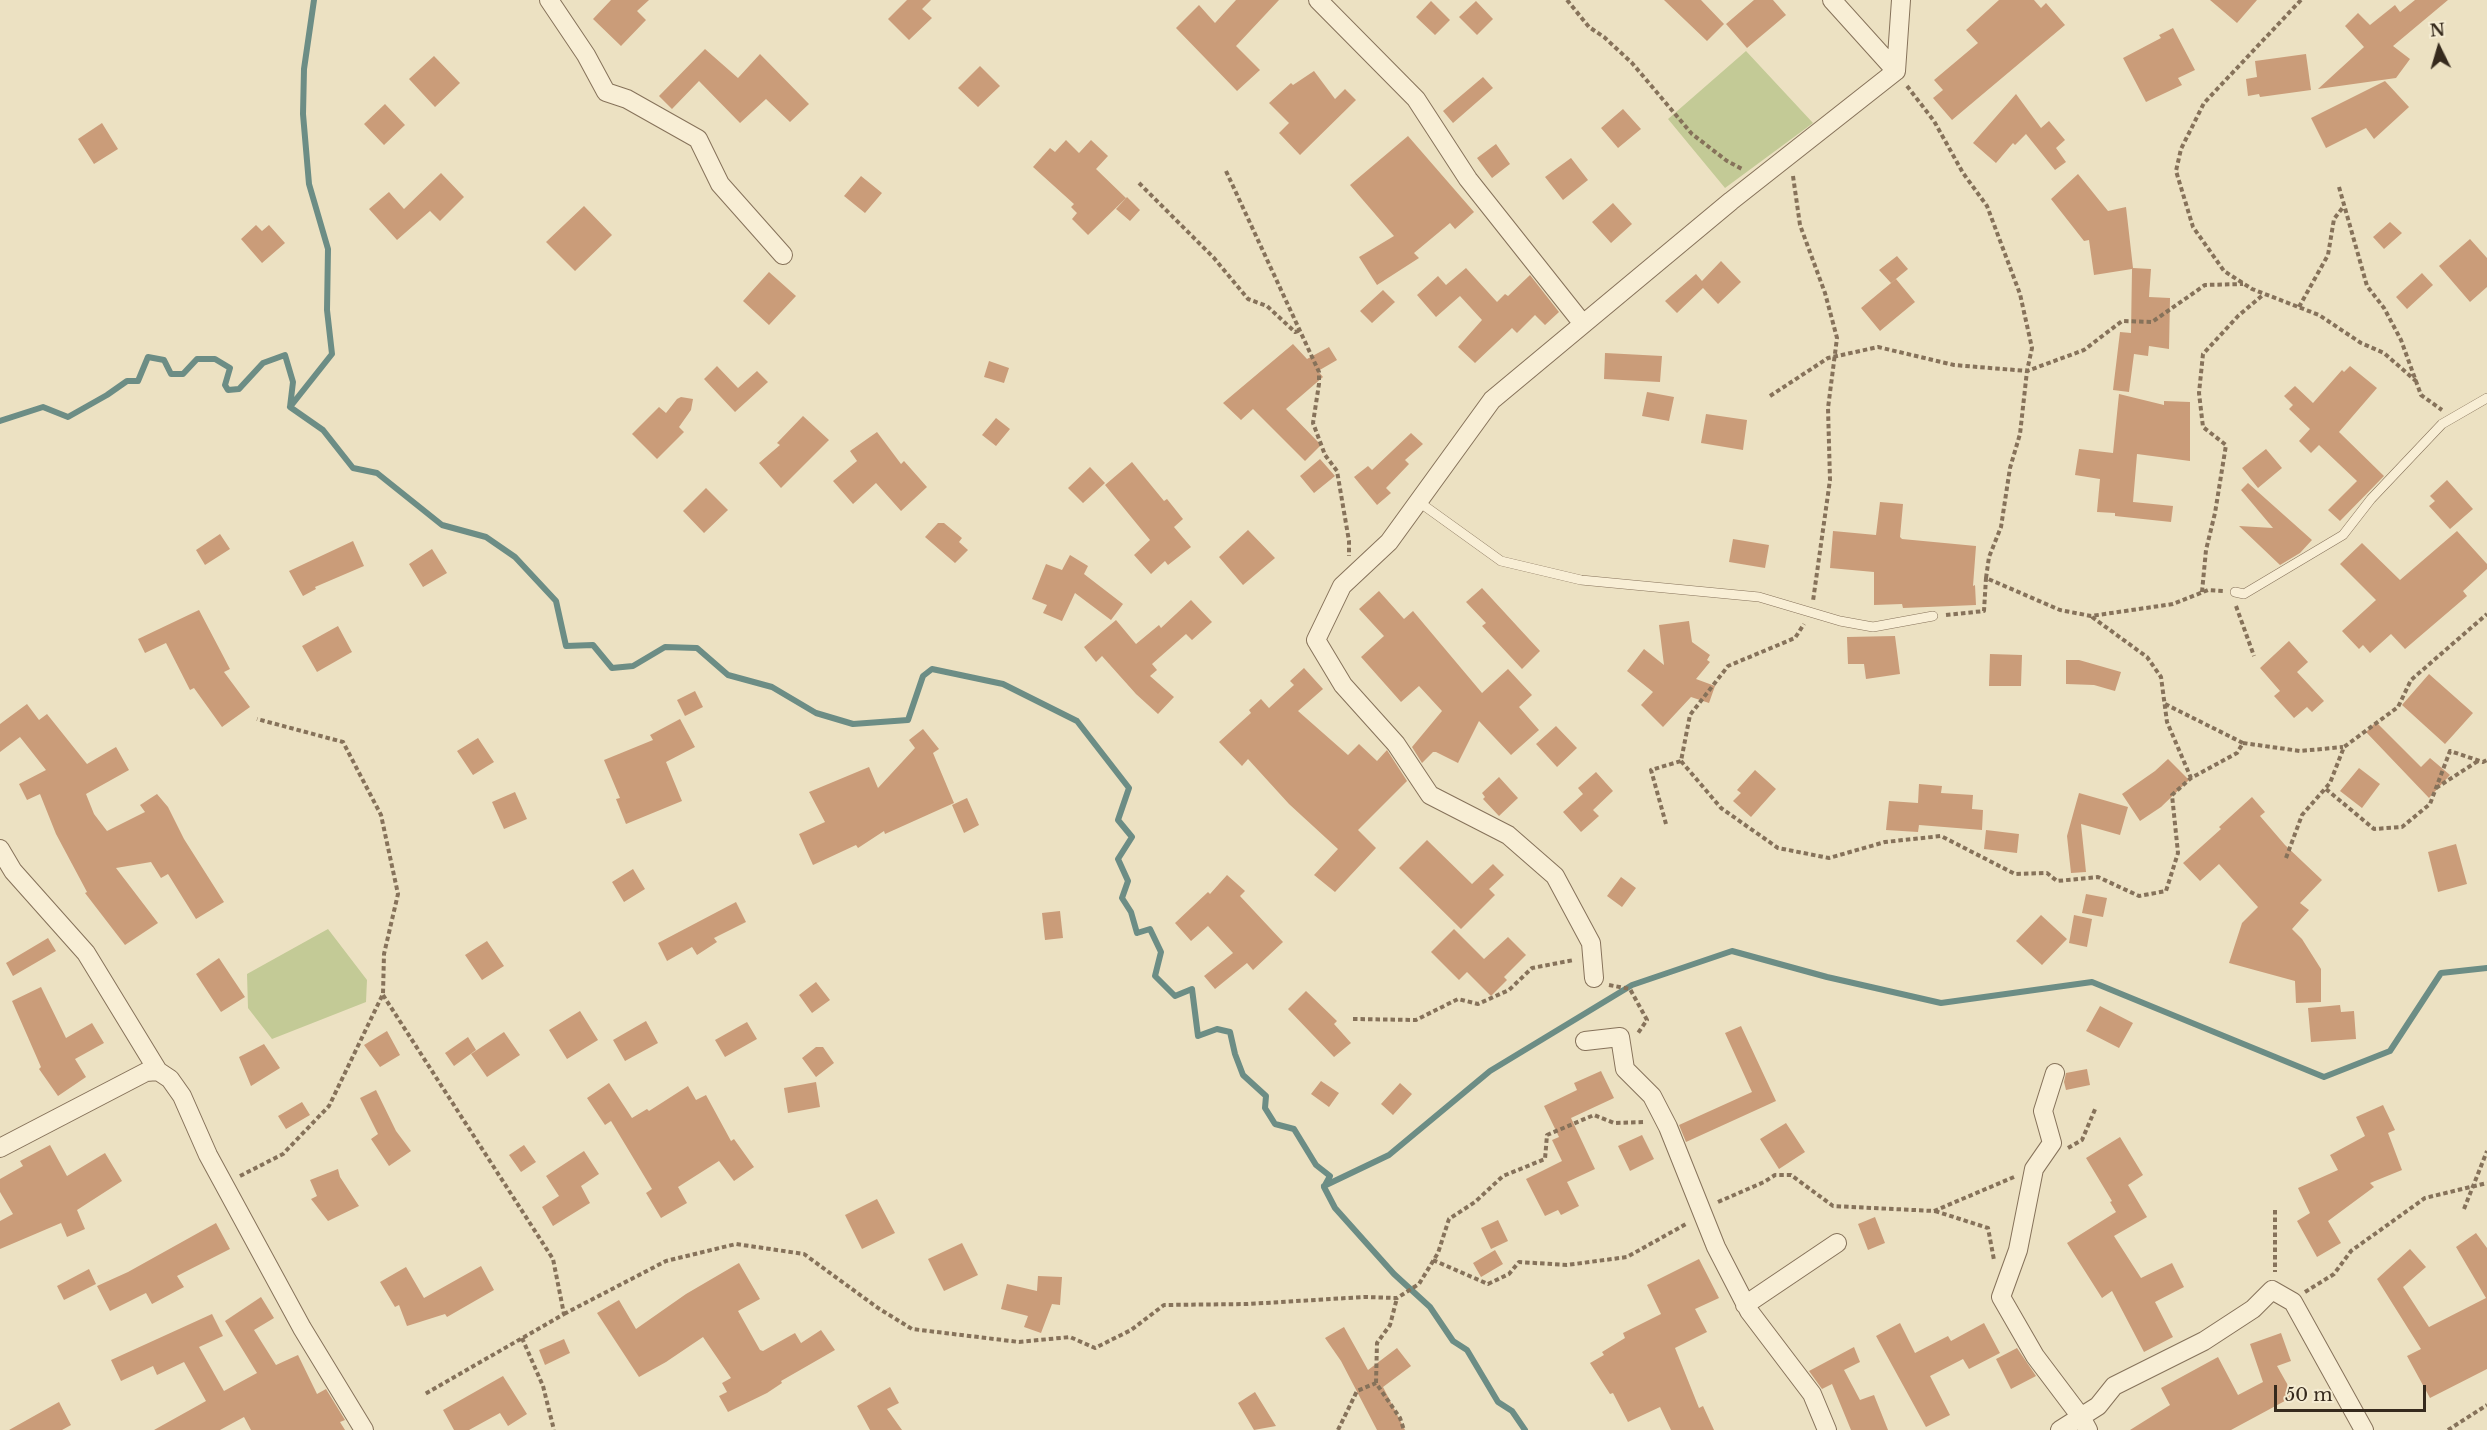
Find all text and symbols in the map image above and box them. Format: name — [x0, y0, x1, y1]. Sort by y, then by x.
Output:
north arrow — [2409, 18, 2469, 78]
text: N — [2429, 19, 2446, 41]
scale bar — [2277, 1373, 2428, 1411]
text: 50 m — [2285, 1384, 2333, 1406]

